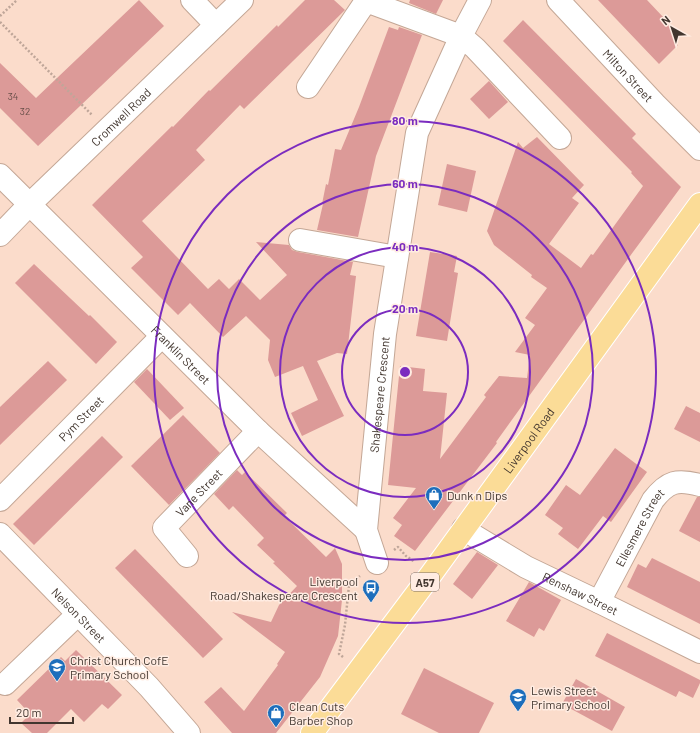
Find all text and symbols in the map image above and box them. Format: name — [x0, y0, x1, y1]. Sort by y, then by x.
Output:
north arrow — [652, 8, 692, 48]
text: N — [658, 12, 672, 27]
street label: Milton Street — [600, 46, 656, 105]
street label: Cromwell Road — [88, 85, 153, 149]
house number: 34 — [8, 90, 18, 102]
house number: 32 — [20, 105, 30, 117]
text: 80 m — [392, 113, 418, 127]
text: 60 m — [392, 176, 418, 190]
text: 40 m — [392, 239, 418, 253]
text: 20 m — [392, 301, 418, 315]
street label: Franklin Street — [149, 322, 213, 387]
street label: Shakespeare Crescent — [367, 336, 392, 453]
centre of rings — [398, 365, 412, 379]
street label: Pym Street — [56, 393, 106, 444]
street label: Liverpool Road — [500, 405, 557, 476]
street label: Vane Street — [173, 466, 225, 519]
shop icon: Dunk n Dips — [424, 485, 444, 510]
street label: Ellesmere Street — [612, 485, 667, 569]
place label: Dunk n Dips — [447, 488, 508, 502]
street label: Renshaw Street — [540, 569, 621, 617]
road number: A57 — [411, 573, 439, 591]
place label: Liverpool Road/Shakespeare Crescent — [210, 574, 358, 602]
bus stop icon: Liverpool Road/Shakespeare Crescent — [361, 578, 381, 603]
street label: Nelson Street — [49, 585, 109, 645]
place label: Christ Church CofE Primary School — [70, 653, 169, 681]
school or university icon: Christ Church CofE Primary School — [47, 657, 67, 682]
place label: Lewis Street Primary School — [531, 683, 610, 711]
school or university icon: Lewis Street Primary School — [508, 687, 528, 712]
scale bar — [10, 699, 73, 725]
place label: Clean Cuts Barber Shop — [289, 699, 353, 727]
shop icon: Clean Cuts Barber Shop — [266, 703, 286, 728]
text: 20 m — [16, 705, 42, 719]

